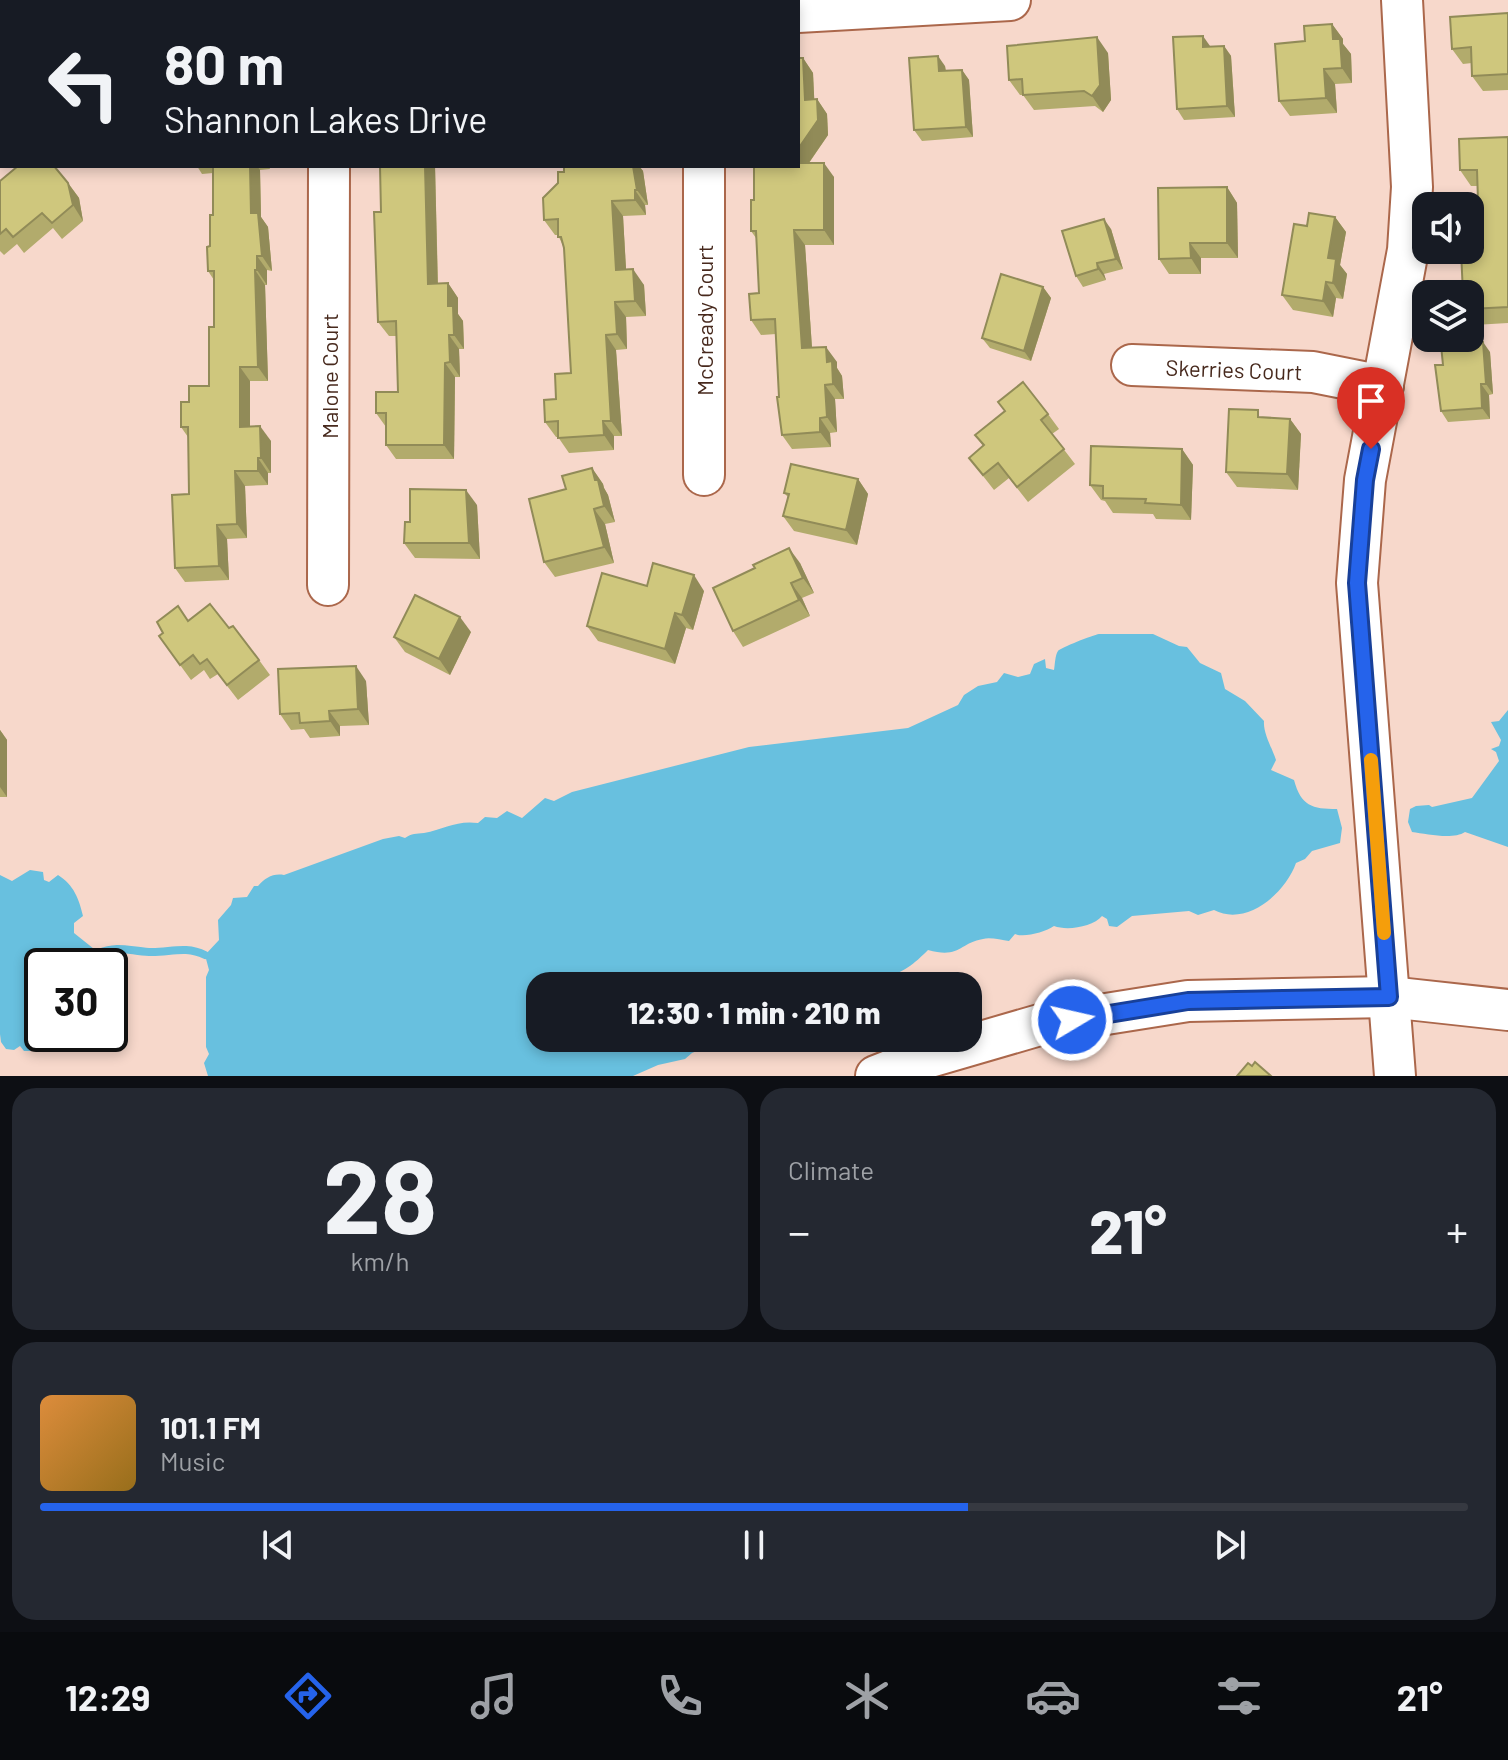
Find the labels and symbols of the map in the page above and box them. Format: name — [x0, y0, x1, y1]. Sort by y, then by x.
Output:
street label: McCready Court — [691, 244, 717, 396]
street label: Malone Court — [316, 313, 342, 439]
street label: Skerries Court — [1165, 354, 1303, 384]
pin — [1337, 367, 1405, 449]
speed limit sign: 30 — [24, 948, 128, 1052]
position arrow — [1030, 978, 1114, 1062]

